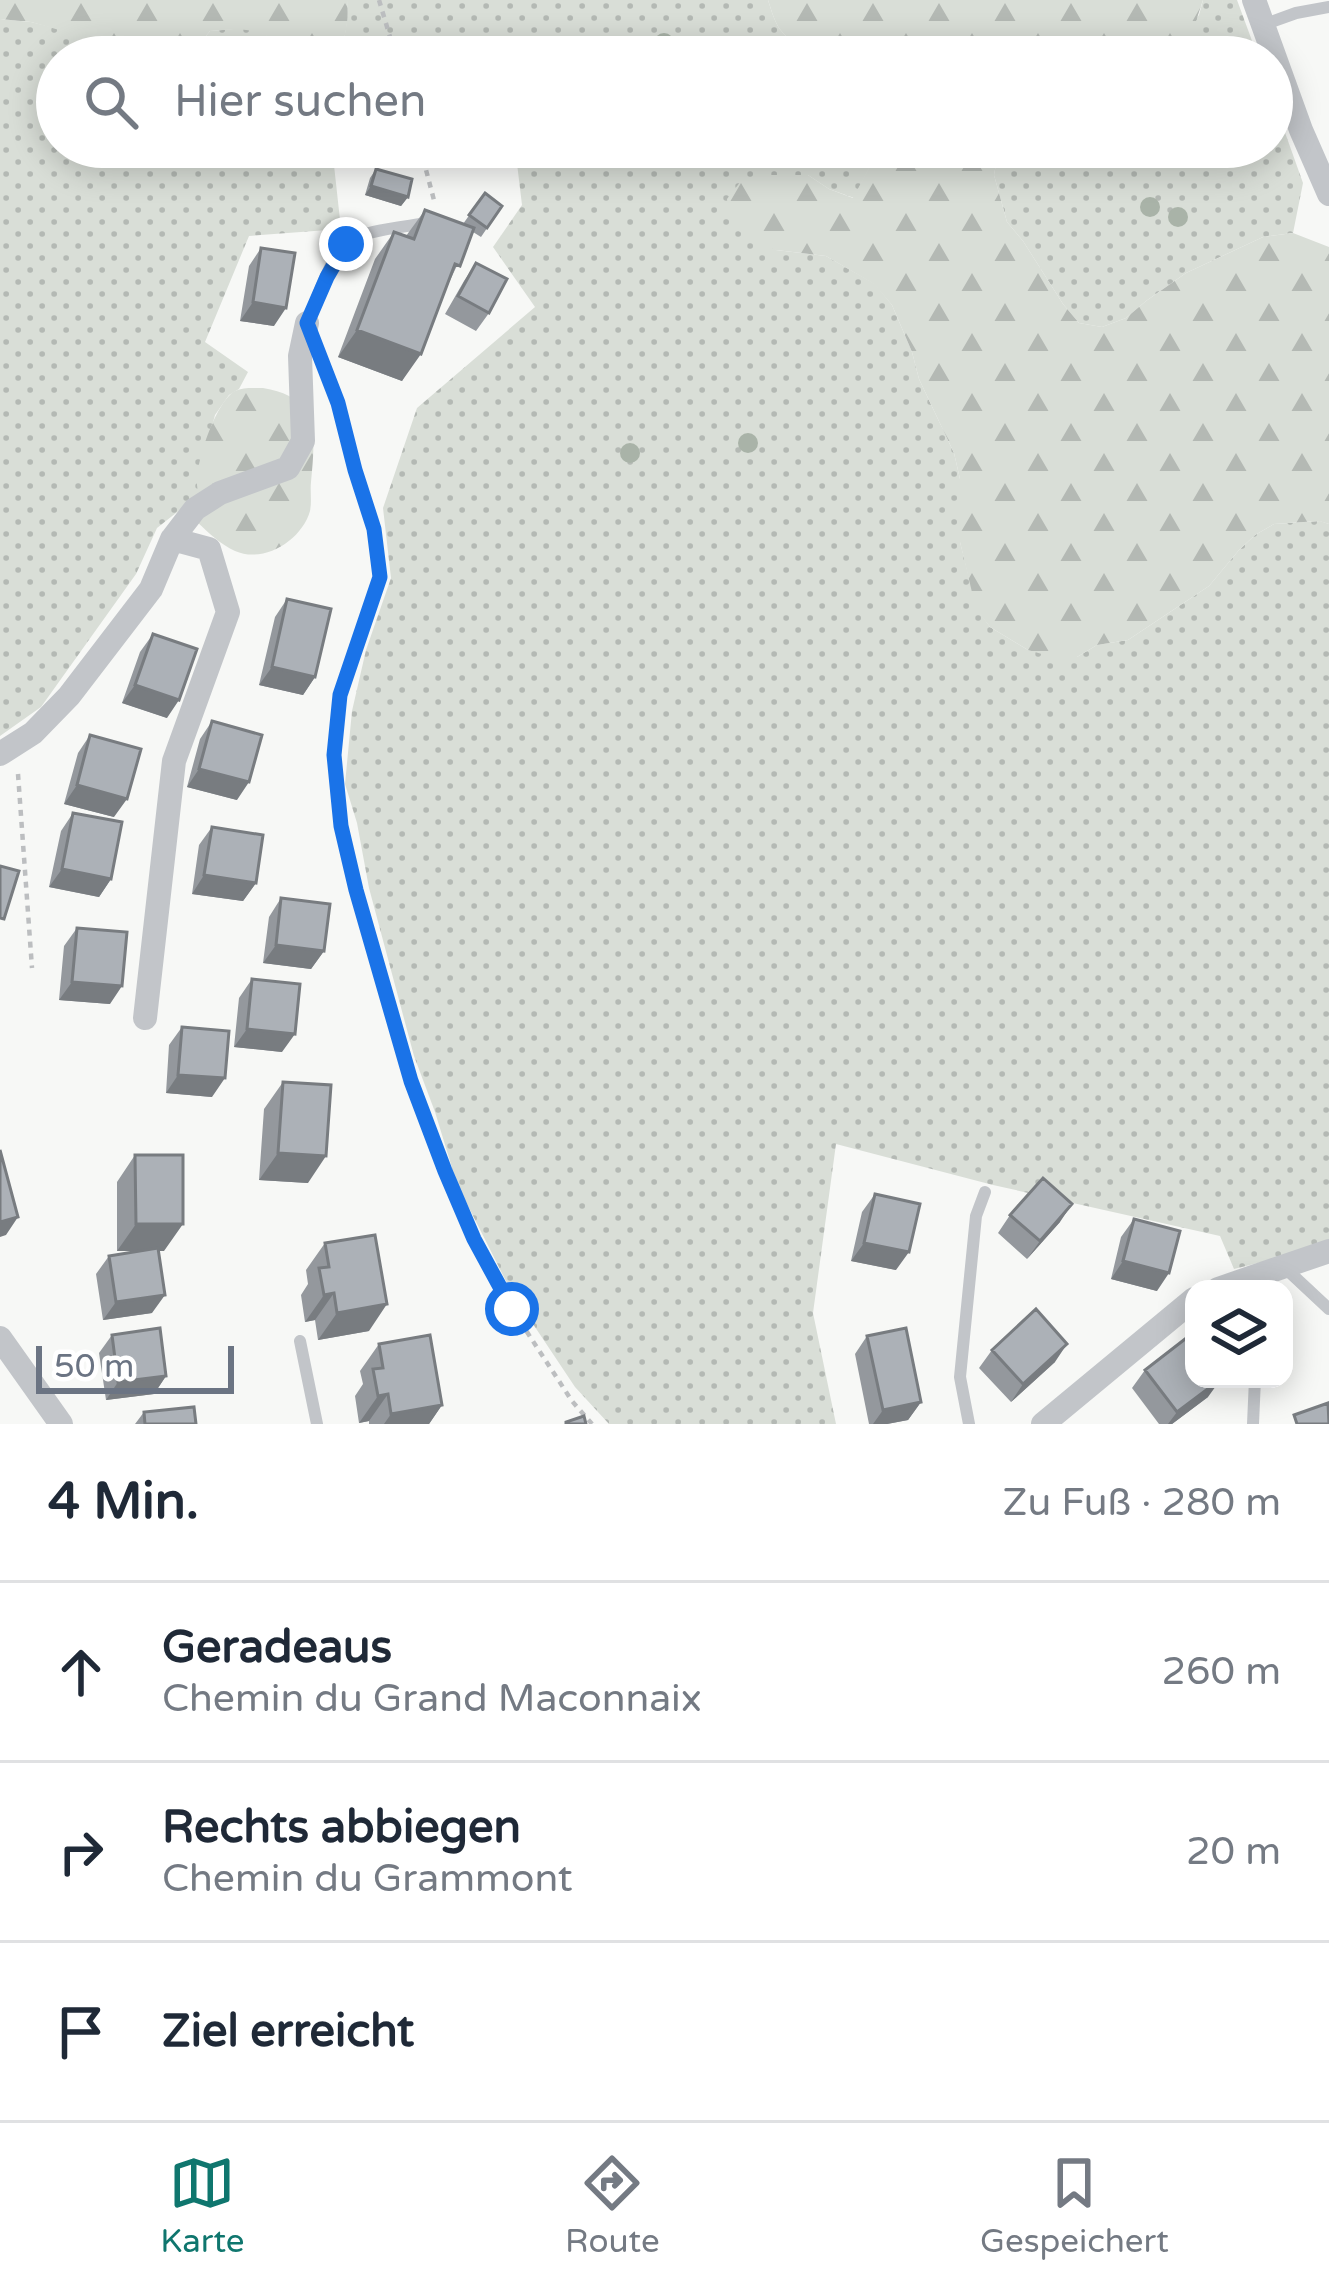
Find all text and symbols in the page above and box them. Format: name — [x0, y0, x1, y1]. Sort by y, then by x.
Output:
search box — [36, 36, 1293, 168]
icon: search — [78, 69, 144, 135]
text: Hier suchen — [174, 75, 426, 129]
route end — [319, 217, 373, 271]
map controls — [1185, 1280, 1293, 1388]
button: layers — [1185, 1280, 1293, 1388]
route start — [485, 1282, 539, 1336]
scale bar — [36, 1340, 234, 1393]
text: 50 m — [54, 1347, 134, 1386]
text: 4 Min. — [48, 1471, 199, 1533]
text: Zu Fuß · 280 m — [1003, 1479, 1281, 1526]
text: Geradeaus — [162, 1621, 392, 1675]
icon: ahead — [48, 1639, 114, 1705]
text: 260 m — [1162, 1648, 1281, 1695]
text: Chemin du Grand Maconnaix — [162, 1675, 702, 1722]
text: Rechts abbiegen — [162, 1801, 521, 1855]
icon: right — [48, 1819, 114, 1885]
text: 20 m — [1186, 1828, 1281, 1875]
text: Chemin du Grammont — [162, 1855, 573, 1902]
icon: arrive — [48, 1999, 114, 2065]
text: Ziel erreicht — [162, 2005, 414, 2059]
tab: Karte — [160, 2150, 245, 2261]
tab: Route — [565, 2150, 660, 2261]
tab: Gespeichert — [980, 2150, 1169, 2261]

